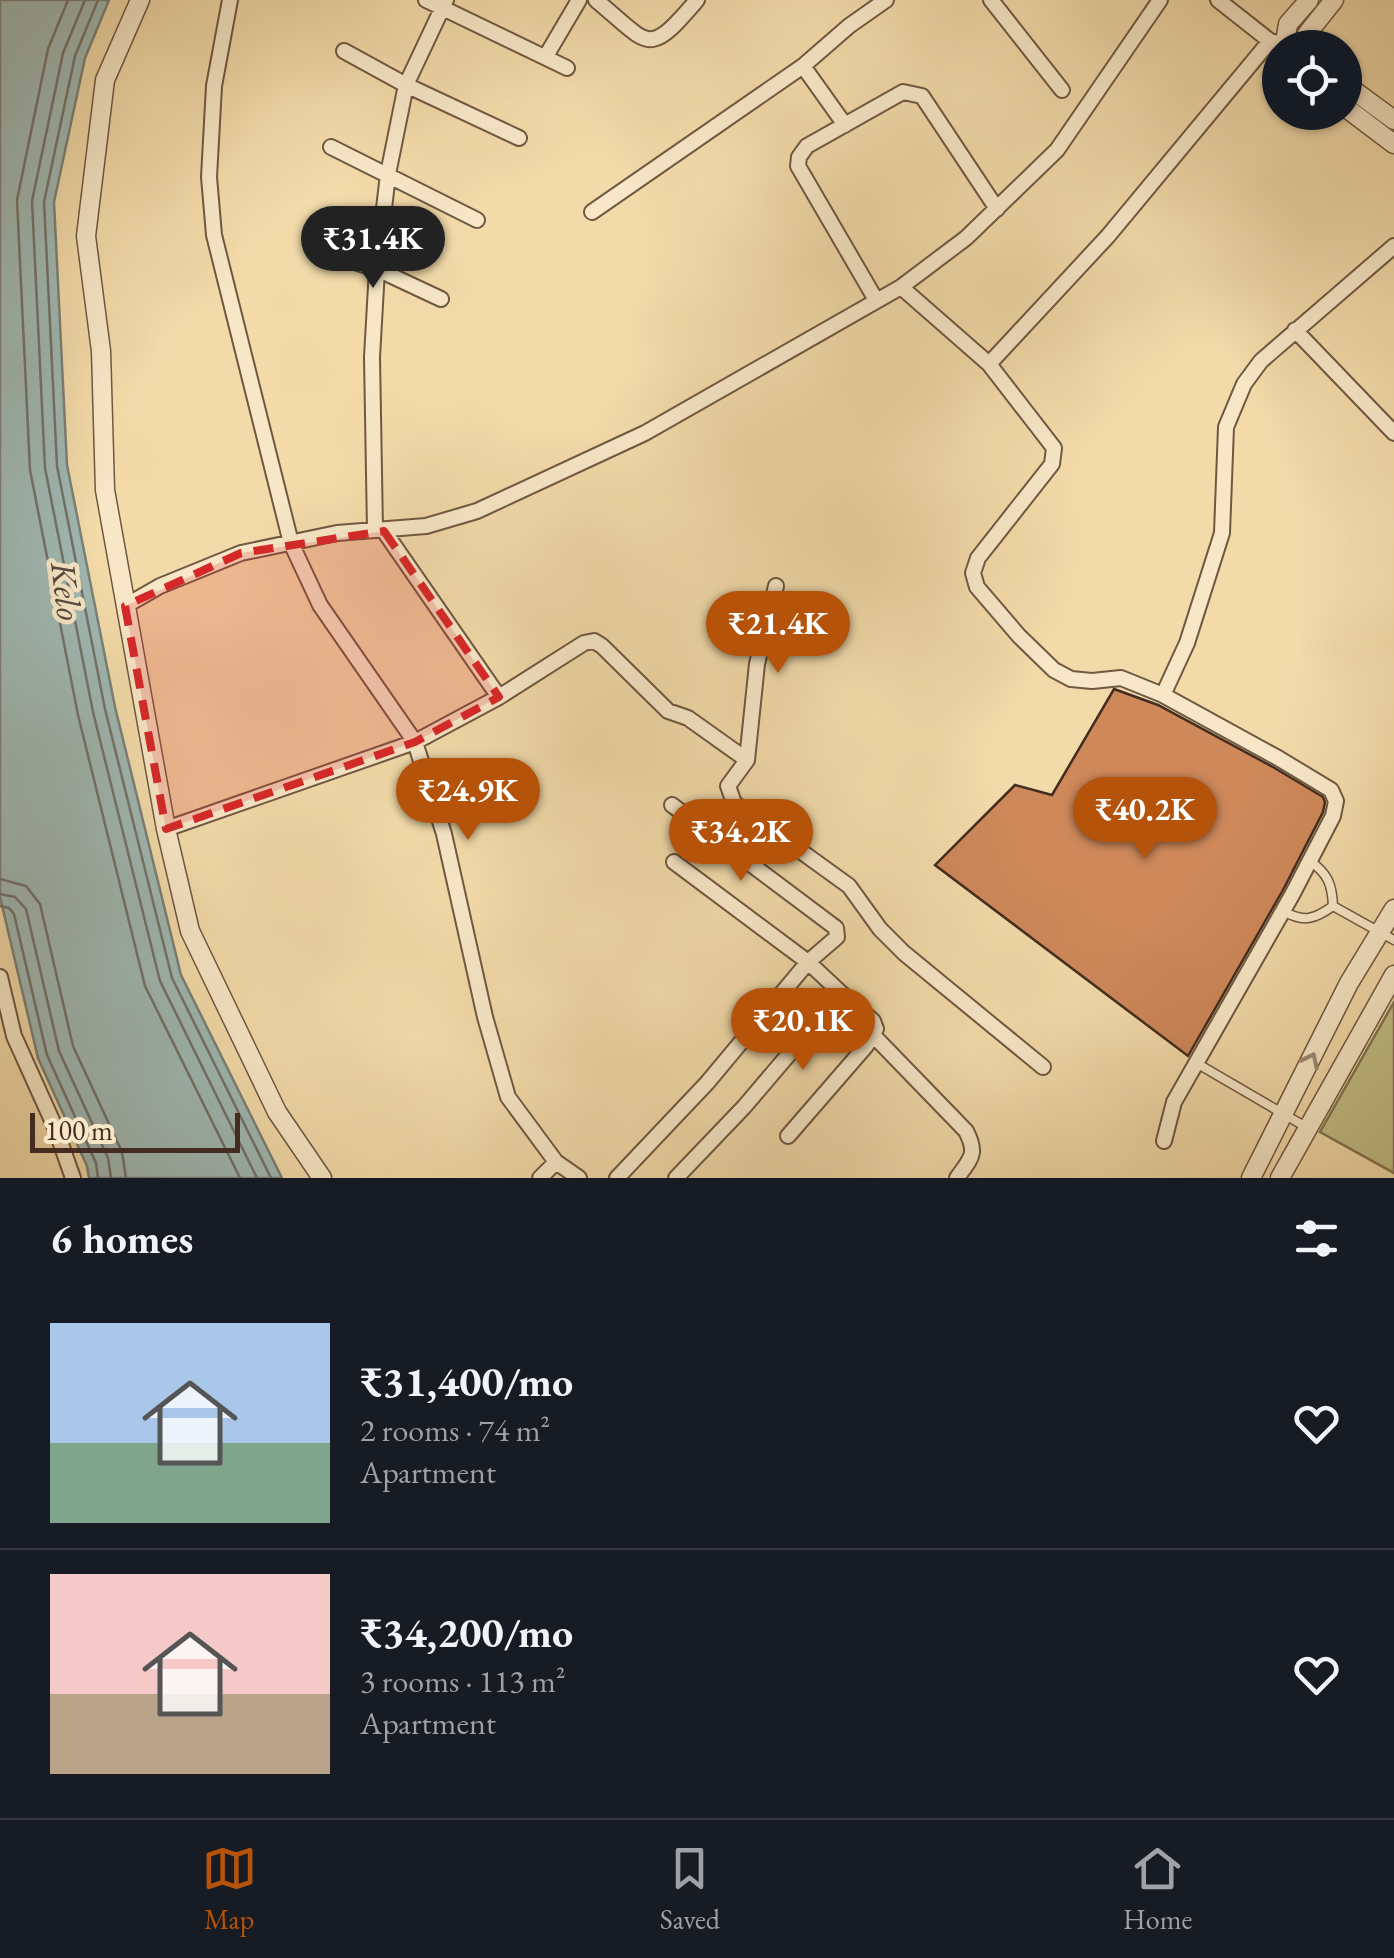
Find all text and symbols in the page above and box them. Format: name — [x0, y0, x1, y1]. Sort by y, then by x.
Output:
map controls — [1262, 30, 1362, 130]
button: locate — [1262, 30, 1362, 130]
pin: ₹31.4K — [292, 206, 454, 291]
text: ₹31.4K — [323, 217, 423, 259]
water label: Kelo — [41, 558, 93, 623]
pin: ₹21.4K — [697, 591, 859, 676]
text: ₹21.4K — [728, 602, 828, 644]
pin: ₹24.9K — [387, 758, 549, 843]
text: ₹24.9K — [418, 769, 518, 811]
pin: ₹40.2K — [1064, 777, 1226, 862]
text: ₹40.2K — [1095, 788, 1195, 830]
pin: ₹34.2K — [660, 799, 822, 884]
text: ₹34.2K — [691, 810, 791, 852]
pin: ₹20.1K — [722, 988, 884, 1073]
text: ₹20.1K — [753, 999, 853, 1041]
one-way arrow — [1299, 1052, 1319, 1070]
scale bar — [30, 1108, 240, 1152]
text: 100 m — [45, 1112, 113, 1148]
text: 6 homes — [50, 1211, 193, 1266]
icon: filters — [1289, 1211, 1344, 1266]
text: ₹31,400/mo — [360, 1354, 573, 1409]
icon: home — [130, 1363, 250, 1483]
icon: heart — [1289, 1396, 1344, 1451]
text: 2 rooms · 74 m² — [360, 1409, 550, 1451]
text: Apartment — [360, 1451, 496, 1493]
text: ₹34,200/mo — [360, 1605, 573, 1660]
icon: home — [130, 1614, 250, 1734]
icon: heart — [1289, 1647, 1344, 1702]
text: 3 rooms · 113 m² — [360, 1660, 566, 1702]
text: Apartment — [360, 1702, 496, 1744]
tab: Map — [202, 1841, 257, 1937]
tab: Saved — [660, 1841, 720, 1937]
tab: Home — [1123, 1841, 1192, 1937]

